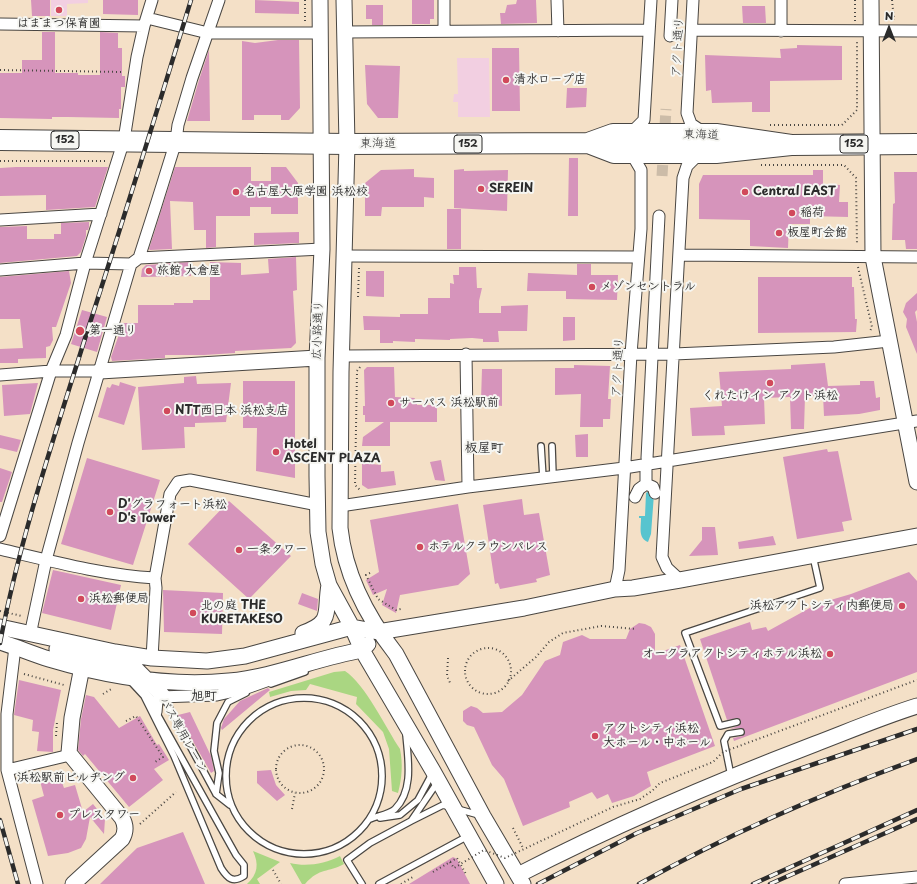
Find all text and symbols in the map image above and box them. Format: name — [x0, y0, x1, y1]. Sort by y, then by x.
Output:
marker: はままつ保育園 — [54, 5, 64, 15]
text: N — [885, 7, 893, 24]
north arrow — [869, 8, 909, 48]
place label: はままつ保育園 — [17, 17, 101, 31]
street label: アクト通り — [669, 17, 687, 77]
place label: 清水ロープ店 — [514, 73, 586, 87]
marker: 清水ロープ店 — [501, 75, 511, 85]
street label: 東海道 — [683, 127, 719, 143]
road number: 152 — [51, 131, 79, 149]
road number: 152 — [454, 135, 482, 153]
road number: 152 — [840, 135, 868, 153]
street label: 東海道 — [360, 137, 396, 151]
place label: SEREIN — [489, 182, 533, 196]
marker: SEREIN — [476, 184, 486, 194]
place label: 名古屋大原学園 浜松校 — [244, 185, 368, 199]
place label: Central EAST — [753, 185, 836, 199]
marker: 名古屋大原学園 浜松校 — [231, 187, 241, 197]
marker: Central EAST — [740, 187, 750, 197]
place label: 稲荷 — [800, 206, 824, 220]
marker: 稲荷 — [787, 208, 797, 218]
place label: 板屋町会館 — [787, 226, 847, 240]
marker: 板屋町会館 — [774, 228, 784, 238]
place label: 旅館 大倉屋 — [157, 264, 221, 278]
marker: 旅館 大倉屋 — [144, 266, 154, 276]
place label: メゾンセントラル — [600, 280, 696, 294]
marker: メゾンセントラル — [587, 282, 597, 292]
street label: 広小路通り — [310, 300, 326, 360]
place label: 第一通り — [89, 324, 137, 338]
marker: 第一通り — [74, 325, 86, 337]
street label: アクト通り — [609, 337, 627, 397]
marker: くれたけイン アクト浜松 — [765, 378, 775, 388]
place label: くれたけイン アクト浜松 — [702, 389, 838, 403]
place label: サーパス 浜松駅前 — [399, 396, 499, 410]
marker: サーパス 浜松駅前 — [386, 398, 396, 408]
place label: NTT西日本 浜松支店 — [175, 404, 288, 418]
marker: NTT西日本 浜松支店 — [162, 406, 172, 416]
place label: Hotel ASCENT PLAZA — [284, 438, 380, 466]
district label: 板屋町 — [465, 440, 503, 456]
marker: Hotel ASCENT PLAZA — [271, 447, 281, 457]
place label: D'グラフォート浜松 D's Tower — [118, 498, 227, 526]
marker: D'グラフォート浜松 D's Tower — [105, 507, 115, 517]
place label: ホテルクラウンパレス — [428, 540, 548, 554]
marker: ホテルクラウンパレス — [415, 542, 425, 552]
place label: 一条タワー — [247, 543, 307, 557]
marker: 一条タワー — [234, 545, 244, 555]
place label: 浜松郵便局 — [89, 592, 149, 606]
marker: 浜松郵便局 — [76, 594, 86, 604]
place label: 北の庭 THE KURETAKESO — [201, 599, 283, 627]
place label: 浜松アクトシティ内郵便局 — [750, 599, 894, 613]
marker: 浜松アクトシティ内郵便局 — [897, 601, 907, 611]
marker: 北の庭 THE KURETAKESO — [188, 608, 198, 618]
place label: オークラアクトシティホテル浜松 — [642, 647, 822, 661]
marker: オークラアクトシティホテル浜松 — [825, 649, 835, 659]
district label: 旭町 — [191, 688, 217, 704]
street label: バス専用レーン — [156, 695, 210, 775]
place label: アクトシティ浜松 大ホール・中ホール — [603, 722, 711, 750]
marker: アクトシティ浜松 大ホール・中ホール — [590, 731, 600, 741]
place label: 浜松駅前ビルヂング — [17, 771, 125, 785]
marker: 浜松駅前ビルヂング — [128, 773, 138, 783]
place label: プレスタワー — [68, 808, 140, 822]
marker: プレスタワー — [55, 810, 65, 820]

